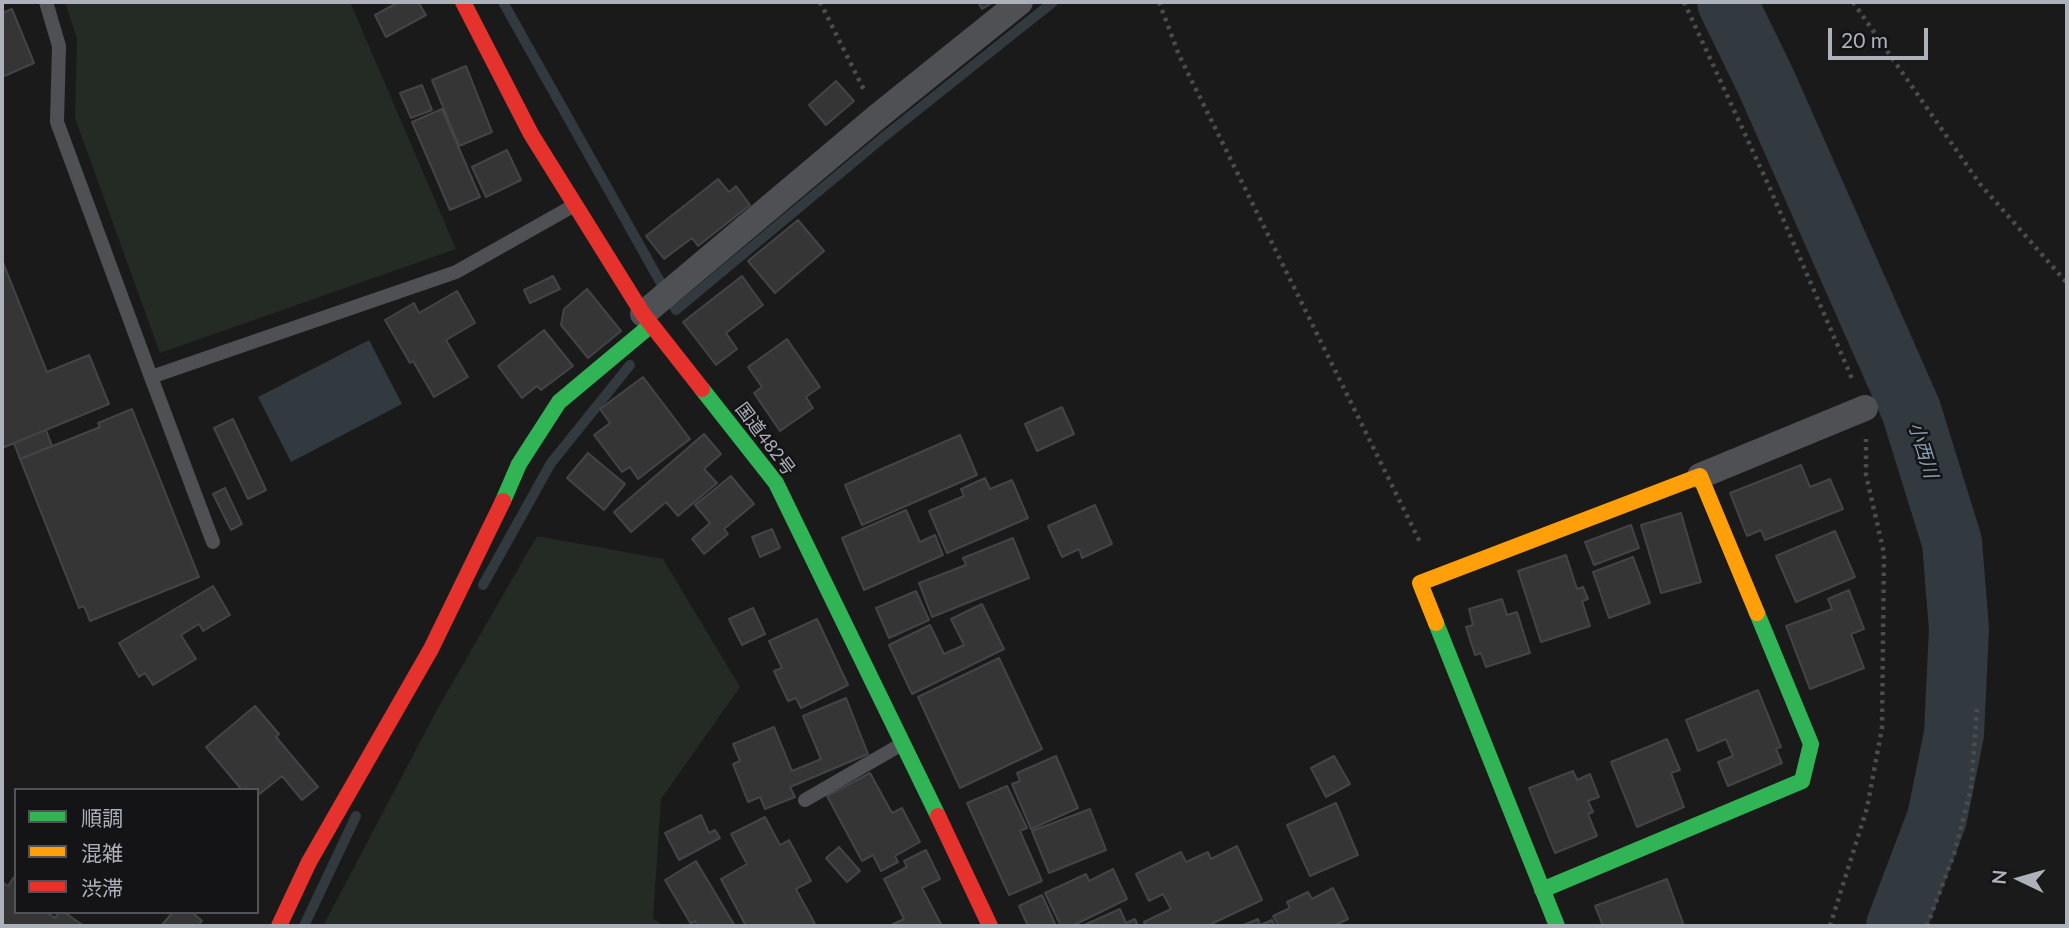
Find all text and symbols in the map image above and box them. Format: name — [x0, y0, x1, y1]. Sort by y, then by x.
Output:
scale bar — [1831, 14, 1931, 58]
text: 20 m — [1841, 27, 1888, 52]
street label: 国道482号 — [731, 398, 799, 480]
water label: 小西川 — [1904, 419, 1942, 481]
legend — [14, 788, 259, 914]
text: 順調 — [81, 805, 123, 830]
text: 混雑 — [81, 840, 123, 865]
north arrow — [1985, 844, 2055, 914]
text: N — [1986, 869, 2011, 885]
text: 渋滞 — [81, 875, 123, 900]

